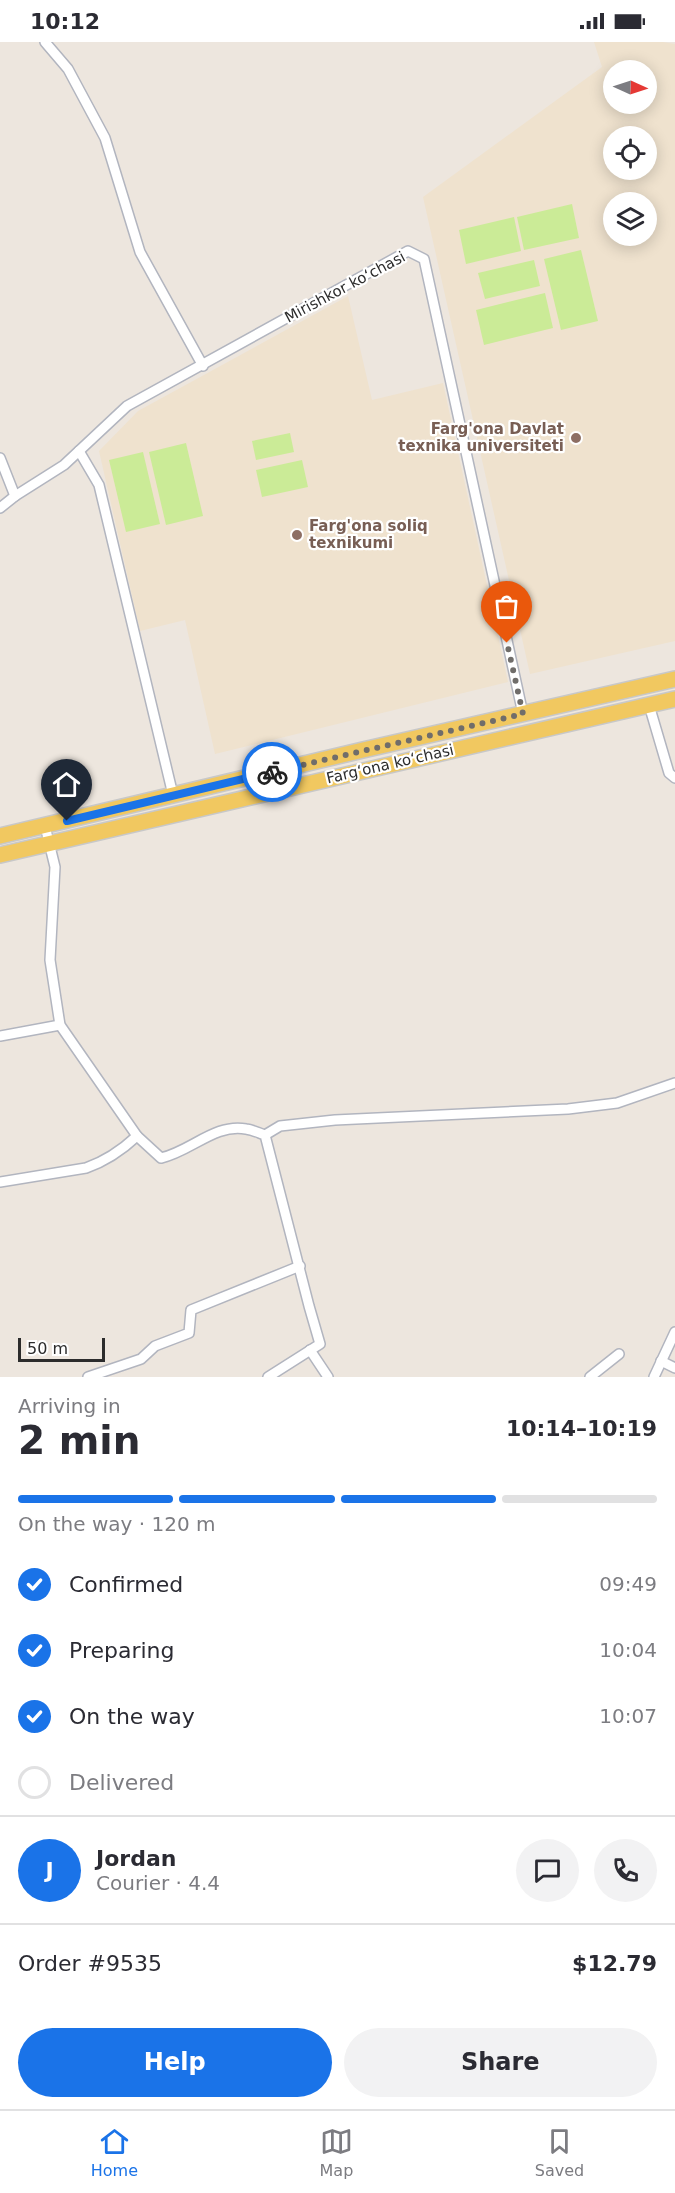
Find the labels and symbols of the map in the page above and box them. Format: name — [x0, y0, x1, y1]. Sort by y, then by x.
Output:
north arrow — [603, 60, 657, 114]
street label: Mirishkor koʻchasi — [282, 248, 408, 326]
place label: Farg'ona Davlat texnika universiteti — [398, 420, 564, 455]
marker: Farg'ona Davlat texnika universiteti — [569, 431, 583, 445]
place label: Farg'ona soliq texnikumi — [309, 517, 428, 552]
marker: Farg'ona soliq texnikumi — [290, 528, 304, 542]
pin — [481, 581, 532, 643]
street label: Fargʻona koʻchasi — [324, 741, 456, 787]
courier — [242, 742, 302, 802]
pin — [41, 759, 92, 821]
scale bar — [18, 1335, 105, 1362]

